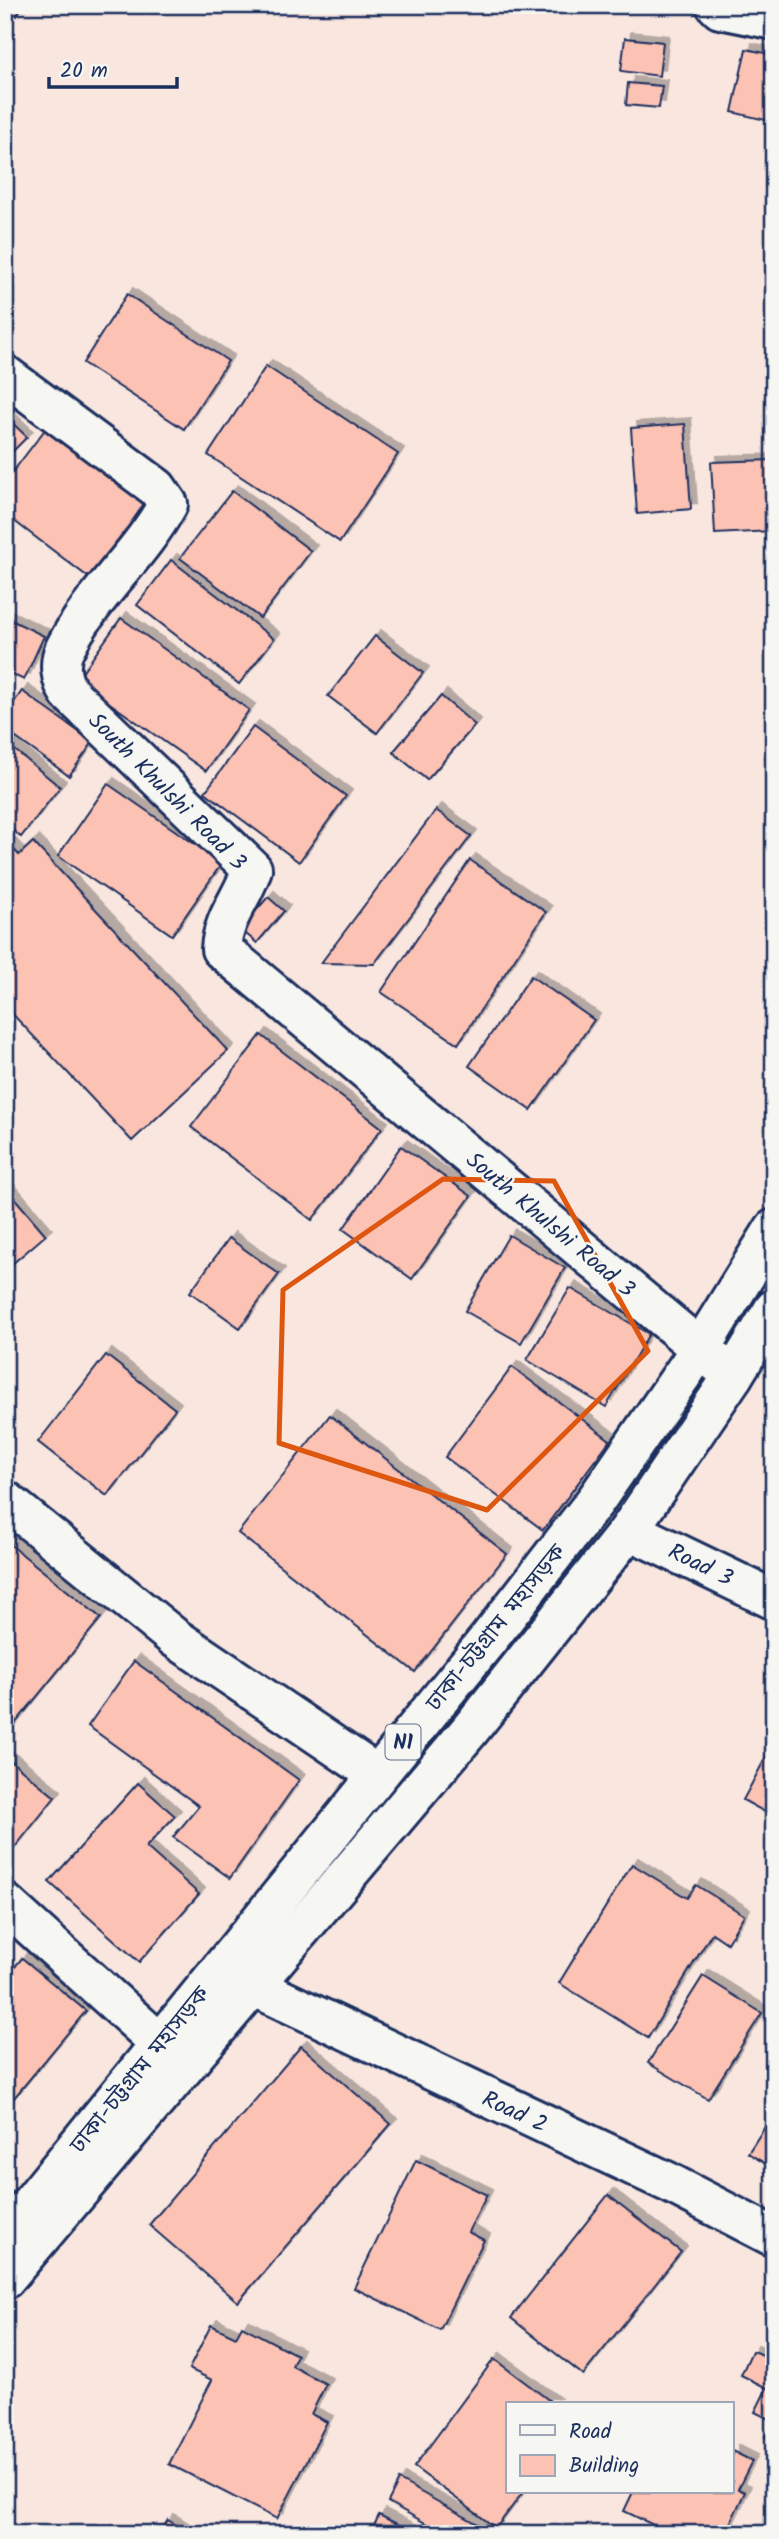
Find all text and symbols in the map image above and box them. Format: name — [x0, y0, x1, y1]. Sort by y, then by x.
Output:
scale bar — [49, 46, 177, 90]
text: 20 m — [60, 55, 108, 88]
street label: South Khulshi Road 3 — [79, 705, 254, 880]
street label: South Khulshi Road 3 — [457, 1144, 643, 1307]
street label: Road 3 — [661, 1535, 739, 1597]
street label: ঢাকা-চট্টগ্রাম মহাসড়ক — [417, 1536, 576, 1721]
road number: N1 — [386, 1724, 420, 1760]
street label: ঢাকা-চট্টগ্রাম মহাসড়ক — [61, 1978, 220, 2163]
street label: Road 2 — [475, 2082, 553, 2144]
legend — [506, 2402, 734, 2494]
text: Road — [569, 2416, 612, 2449]
text: Building — [569, 2450, 639, 2483]

